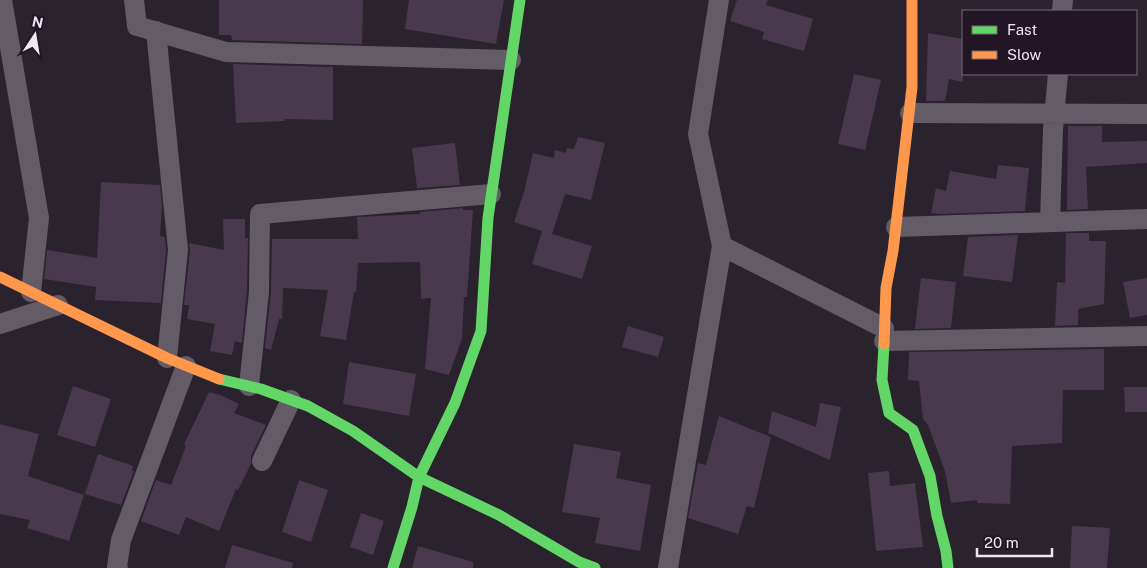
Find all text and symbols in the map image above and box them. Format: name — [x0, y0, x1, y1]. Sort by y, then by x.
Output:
north arrow — [10, 10, 60, 60]
legend — [962, 10, 1137, 75]
text: N — [31, 13, 45, 31]
text: Fast — [1007, 21, 1037, 38]
text: Slow — [1007, 46, 1042, 63]
scale bar — [977, 526, 1052, 558]
text: 20 m — [984, 534, 1019, 551]

